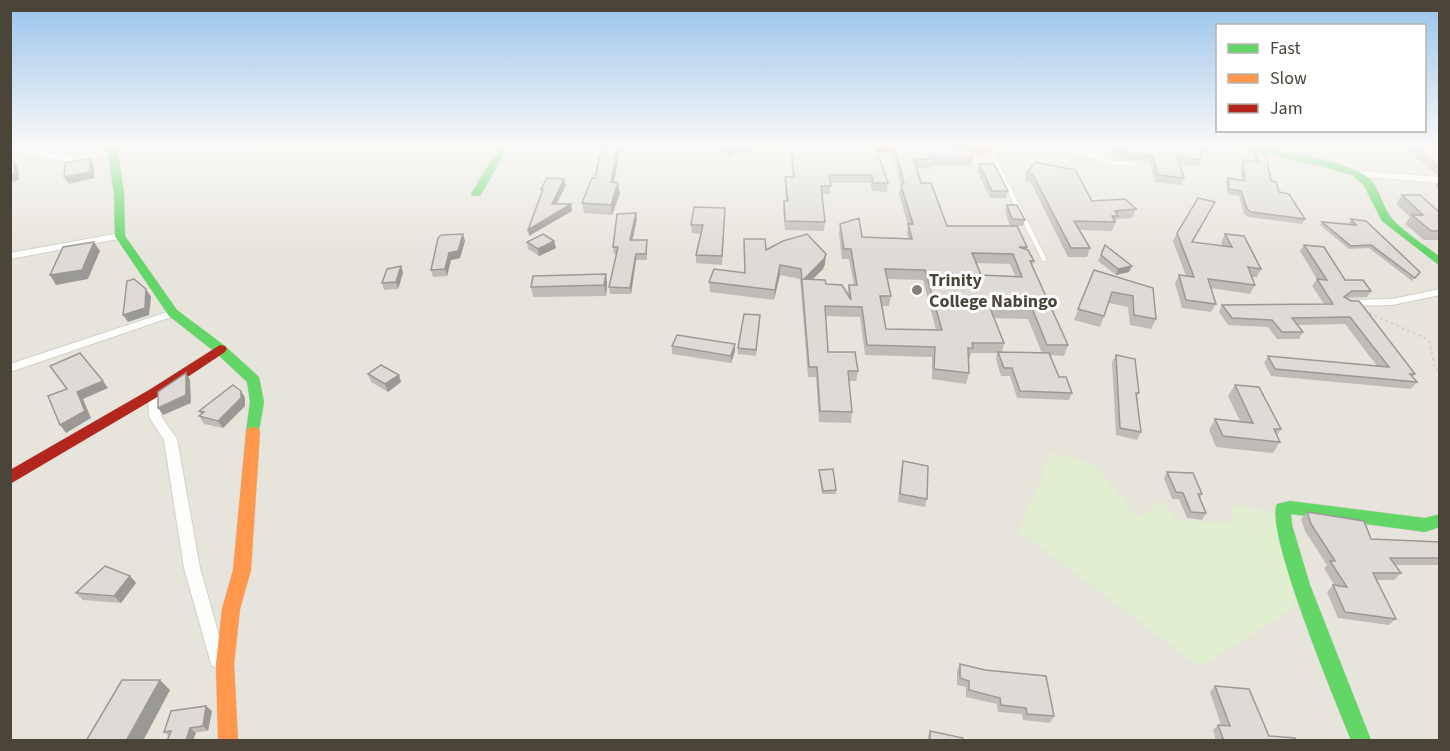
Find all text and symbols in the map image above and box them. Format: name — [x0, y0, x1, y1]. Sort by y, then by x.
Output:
legend — [1216, 24, 1426, 132]
text: Fast — [1270, 36, 1301, 61]
text: Slow — [1270, 66, 1307, 91]
text: Jam — [1270, 96, 1303, 121]
place label: Trinity College Nabingo — [929, 268, 1057, 314]
marker: Trinity College Nabingo — [910, 283, 924, 297]

